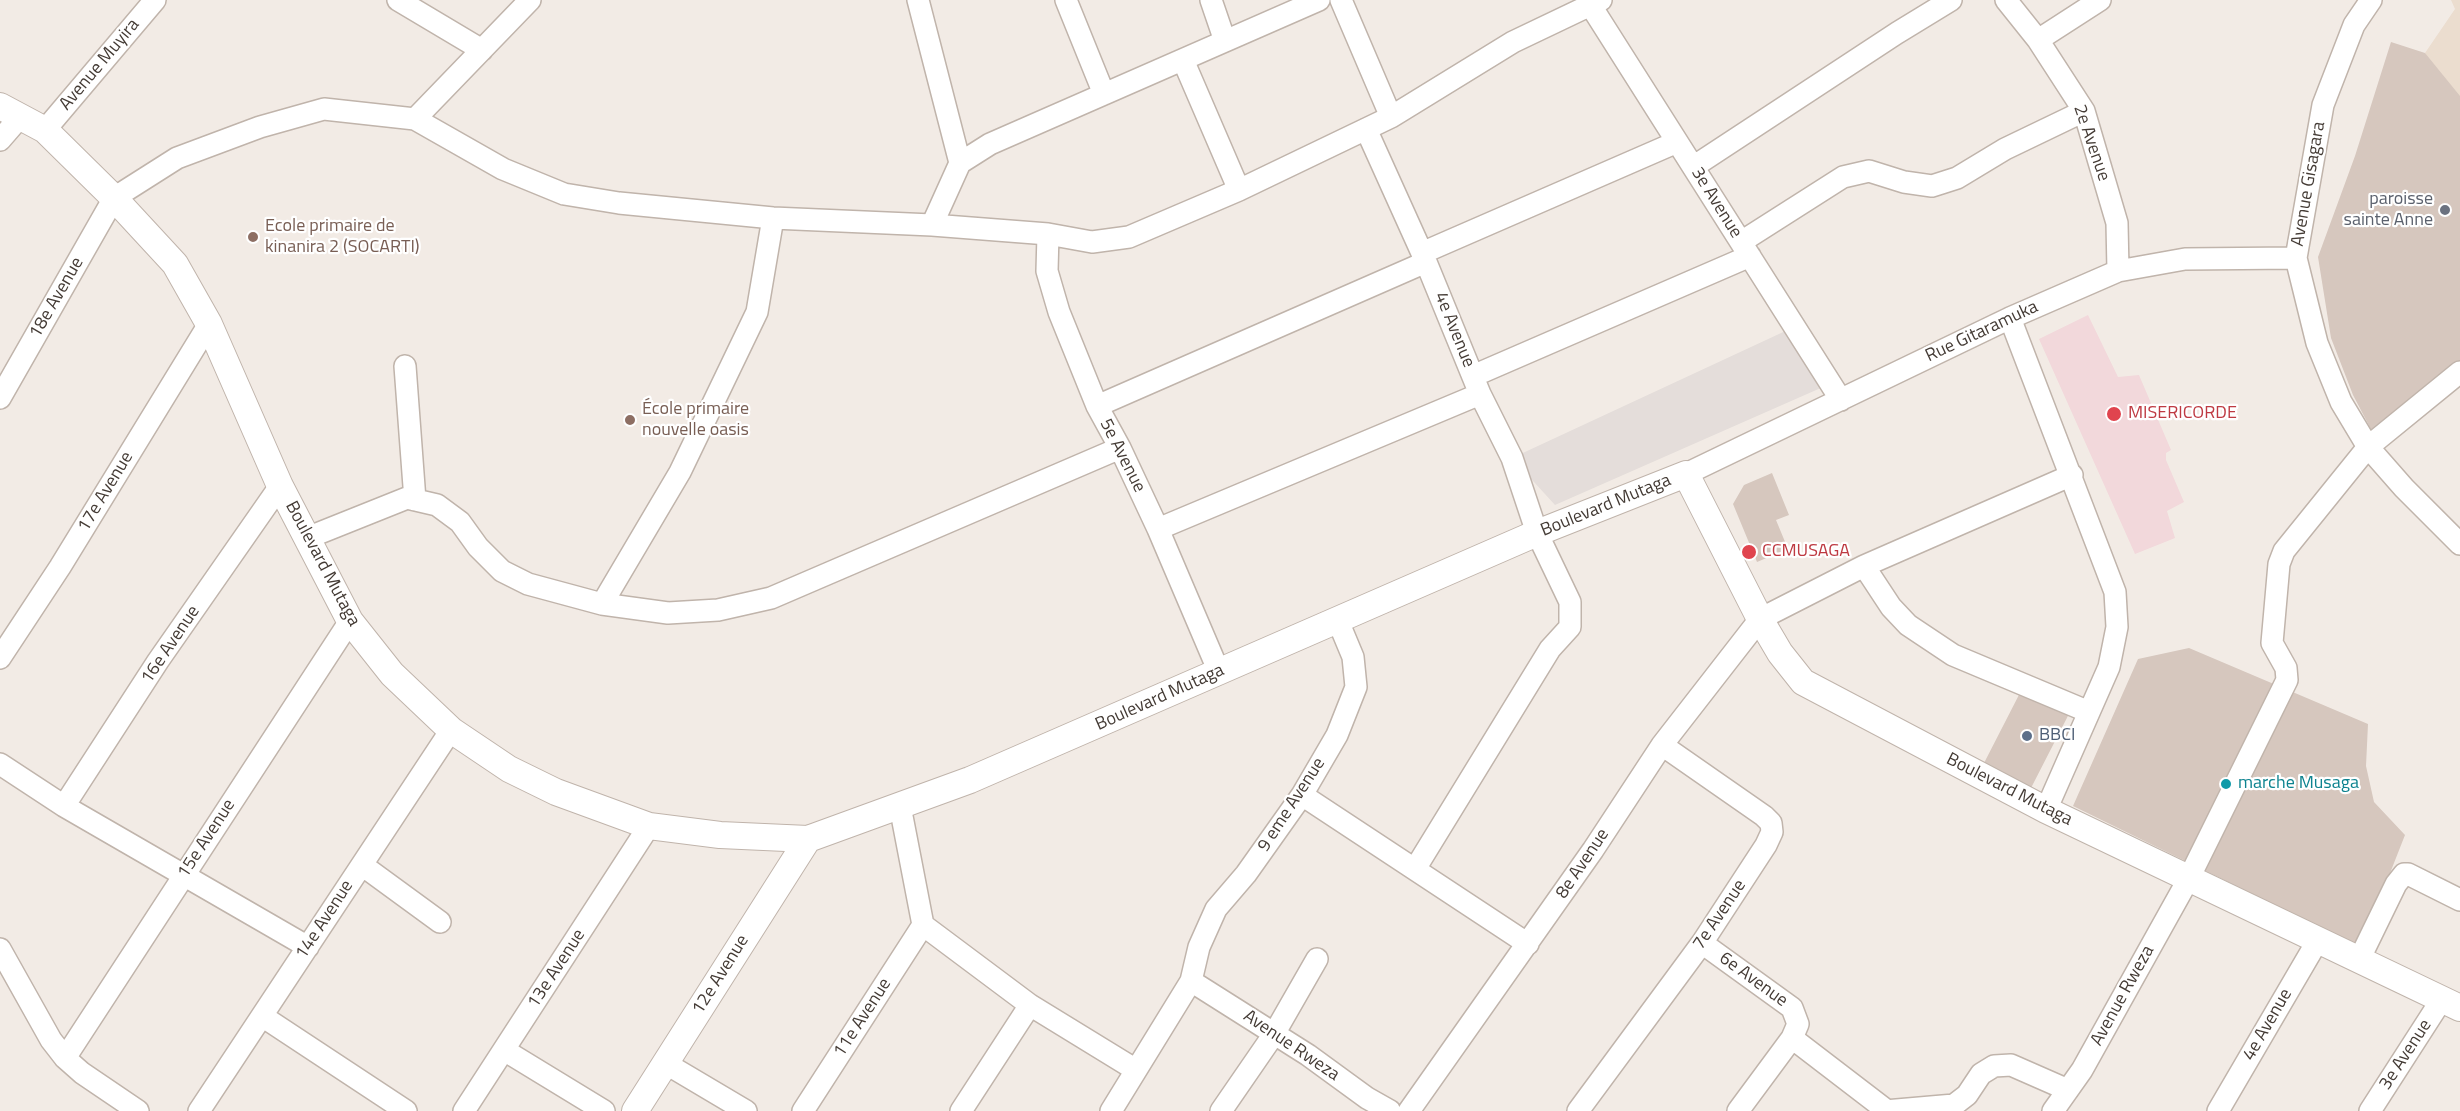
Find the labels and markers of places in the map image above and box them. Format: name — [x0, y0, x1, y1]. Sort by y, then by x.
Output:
place label: paroisse sainte Anne — [2344, 189, 2433, 232]
marker: paroisse sainte Anne — [2438, 203, 2452, 217]
place label: Ecole primaire de kinanira 2 (SOCARTI) — [265, 216, 420, 258]
marker: Ecole primaire de kinanira 2 (SOCARTI) — [246, 230, 260, 244]
place label: École primaire nouvelle oasis — [642, 399, 749, 442]
place label: MISERICORDE — [2128, 403, 2237, 425]
marker: MISERICORDE — [2105, 405, 2123, 423]
marker: École primaire nouvelle oasis — [623, 413, 637, 427]
place label: CCMUSAGA — [1762, 541, 1850, 563]
marker: CCMUSAGA — [1740, 543, 1758, 561]
place label: BBCI — [2039, 725, 2075, 747]
marker: BBCI — [2020, 729, 2034, 743]
place label: marche Musaga — [2238, 773, 2359, 795]
marker: marche Musaga — [2219, 777, 2233, 791]

